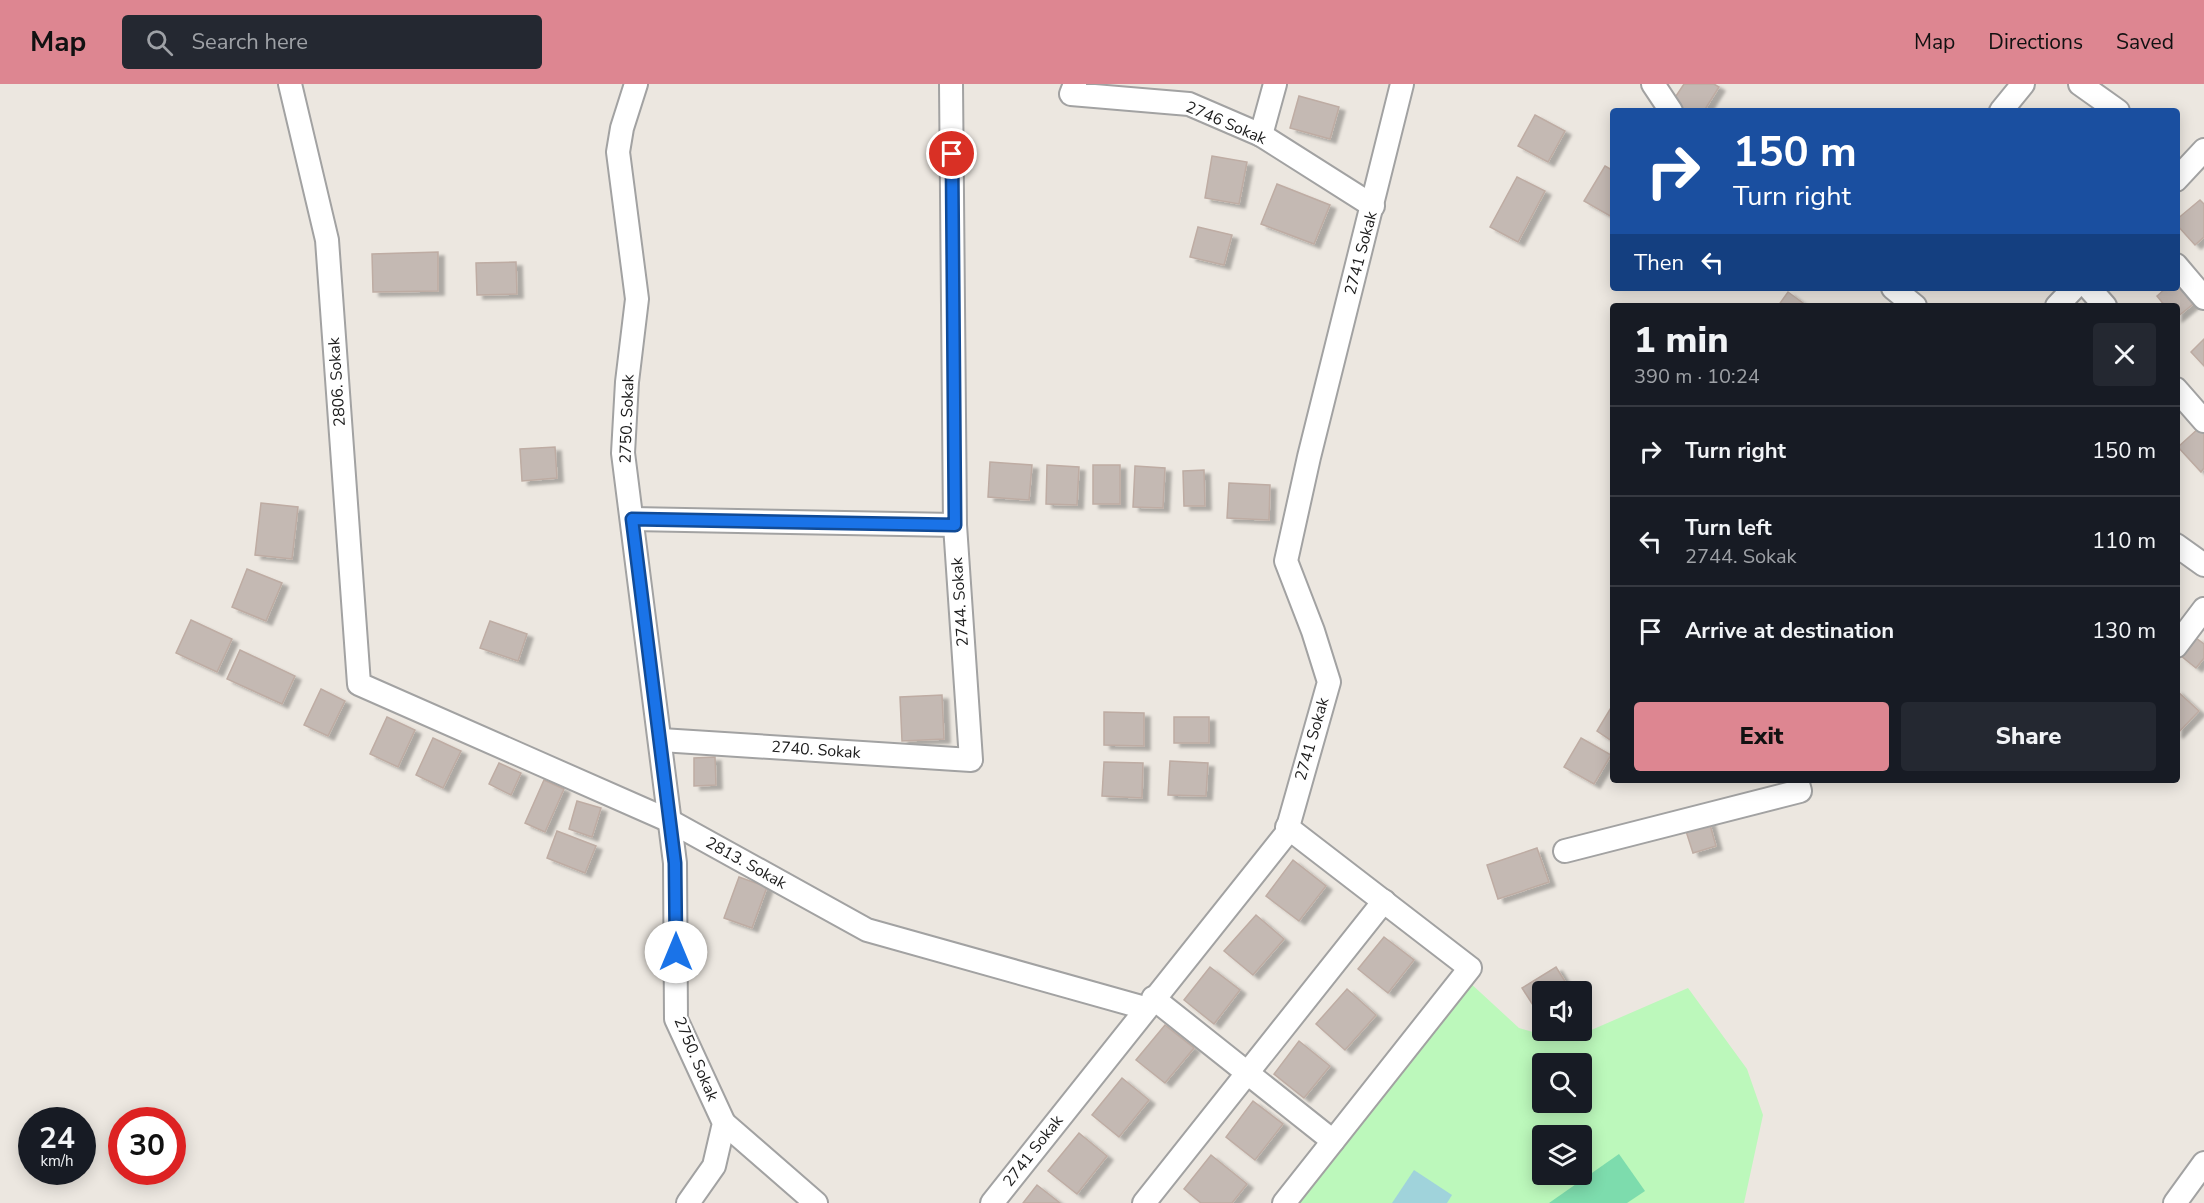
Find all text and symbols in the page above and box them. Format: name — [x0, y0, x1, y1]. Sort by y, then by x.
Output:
search box — [122, 15, 542, 69]
text: Map — [30, 23, 86, 61]
icon: search — [143, 26, 176, 59]
text: Search here — [191, 27, 308, 57]
text: Map — [1914, 28, 1955, 56]
text: Directions — [1988, 28, 2083, 56]
text: Saved — [2116, 28, 2174, 56]
street label: 2746 Sokak — [1182, 96, 1271, 150]
text: 150 m — [1733, 124, 1857, 181]
pin — [926, 128, 977, 179]
icon: right — [1634, 132, 1712, 210]
icon: arrive — [935, 137, 968, 170]
text: Turn right — [1733, 178, 1851, 215]
street label: 2741 Sokak — [1339, 208, 1383, 297]
icon: left — [1696, 246, 1729, 279]
text: Then — [1634, 248, 1684, 278]
text: 1 min — [1634, 316, 1729, 365]
button: close — [2093, 323, 2156, 386]
street label: 2806. Sokak — [323, 336, 351, 427]
text: 390 m · 10:24 — [1634, 363, 1760, 390]
street label: 2750. Sokak — [614, 373, 640, 464]
icon: right — [1634, 435, 1667, 468]
text: Turn right — [1685, 436, 1786, 466]
text: 150 m — [2092, 436, 2156, 466]
text: Turn left — [1685, 513, 1772, 543]
icon: left — [1634, 525, 1667, 558]
text: 110 m — [2092, 526, 2156, 556]
text: 2744. Sokak — [1685, 543, 1797, 570]
street label: 2744. Sokak — [946, 556, 974, 647]
icon: arrive — [1634, 615, 1667, 648]
text: Arrive at destination — [1685, 616, 1894, 646]
text: 130 m — [2092, 616, 2156, 646]
street label: 2741 Sokak — [1290, 694, 1335, 783]
button: Exit — [1634, 702, 1889, 771]
button: Share — [1901, 702, 2156, 771]
street label: 2740. Sokak — [771, 736, 862, 764]
street label: 2813. Sokak — [702, 832, 791, 895]
position arrow — [644, 920, 708, 984]
map controls — [1532, 981, 1592, 1185]
button: sound — [1532, 981, 1592, 1041]
street label: 2750. Sokak — [668, 1014, 724, 1105]
button: search — [1532, 1053, 1592, 1113]
speed limit sign: 30 — [108, 1107, 186, 1185]
street label: 2741 Sokak — [998, 1110, 1069, 1192]
text: 24 — [39, 1118, 75, 1159]
button: layers — [1532, 1125, 1592, 1185]
text: km/h — [40, 1151, 74, 1171]

